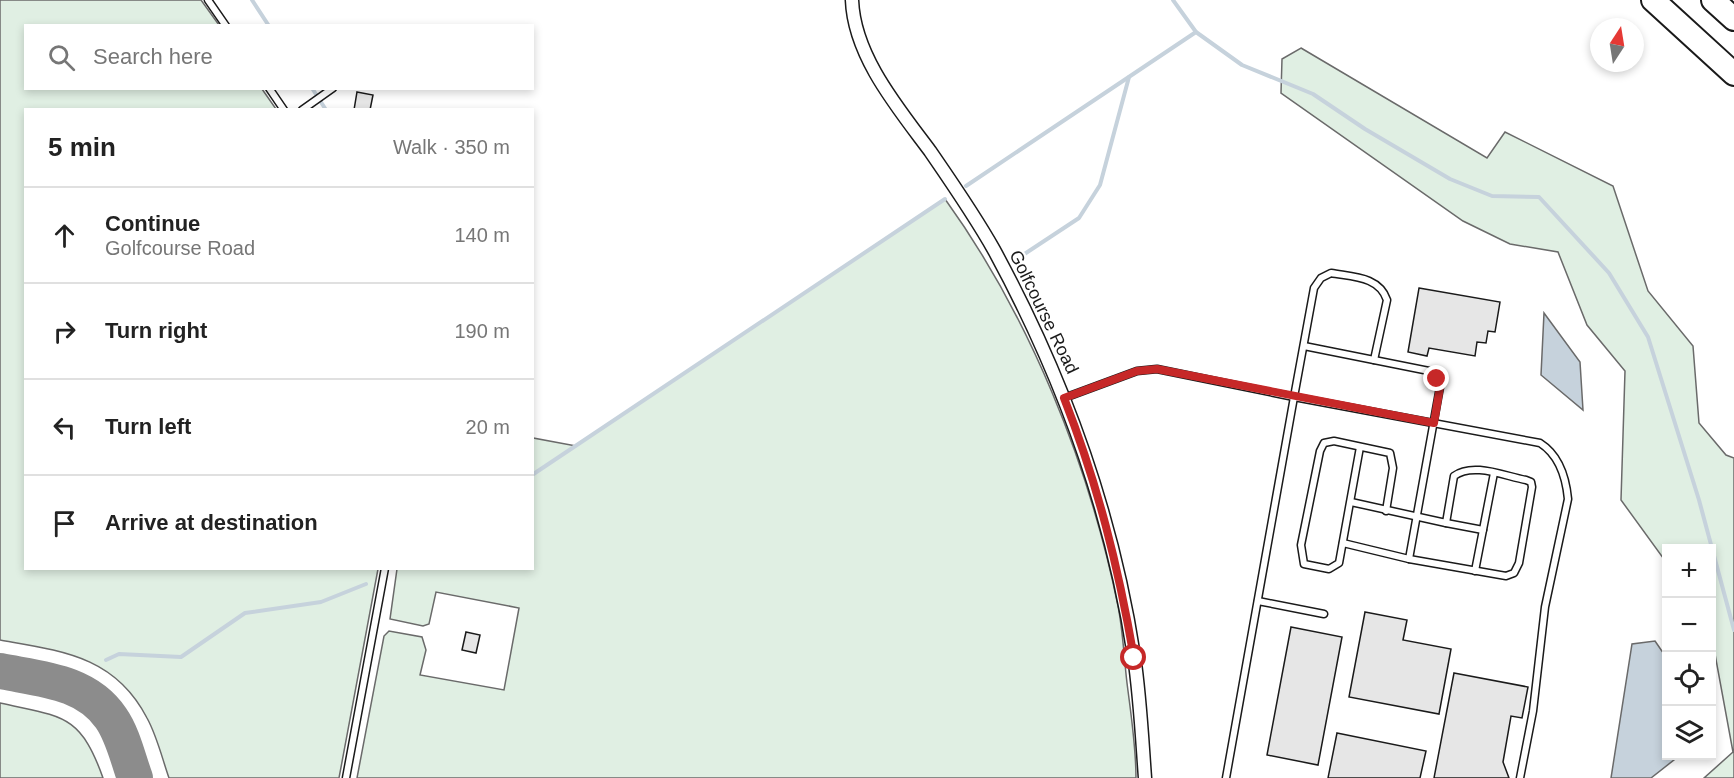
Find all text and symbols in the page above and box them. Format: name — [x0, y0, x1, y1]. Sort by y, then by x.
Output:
north arrow — [1590, 18, 1644, 72]
search box — [24, 24, 534, 90]
icon: search — [45, 41, 78, 74]
text: Search here — [93, 44, 213, 69]
text: 5 min — [48, 132, 116, 162]
text: Walk · 350 m — [393, 136, 510, 158]
text: Continue — [105, 211, 200, 236]
icon: ahead — [48, 219, 81, 252]
text: 140 m — [454, 224, 510, 246]
text: Golfcourse Road — [105, 237, 255, 259]
street label: Golfcourse Road — [1005, 247, 1083, 377]
icon: right — [48, 315, 81, 348]
text: Turn right — [105, 318, 207, 343]
text: 190 m — [454, 320, 510, 342]
route end — [1423, 365, 1449, 391]
icon: left — [48, 411, 81, 444]
text: Turn left — [105, 414, 191, 439]
text: 20 m — [466, 416, 510, 438]
icon: arrive — [48, 507, 81, 540]
text: Arrive at destination — [105, 510, 318, 535]
map controls — [1662, 544, 1716, 760]
button: + — [1662, 544, 1716, 598]
button: − — [1662, 598, 1716, 652]
route start — [1120, 644, 1146, 670]
button: locate — [1662, 652, 1716, 706]
button: layers — [1662, 706, 1716, 760]

